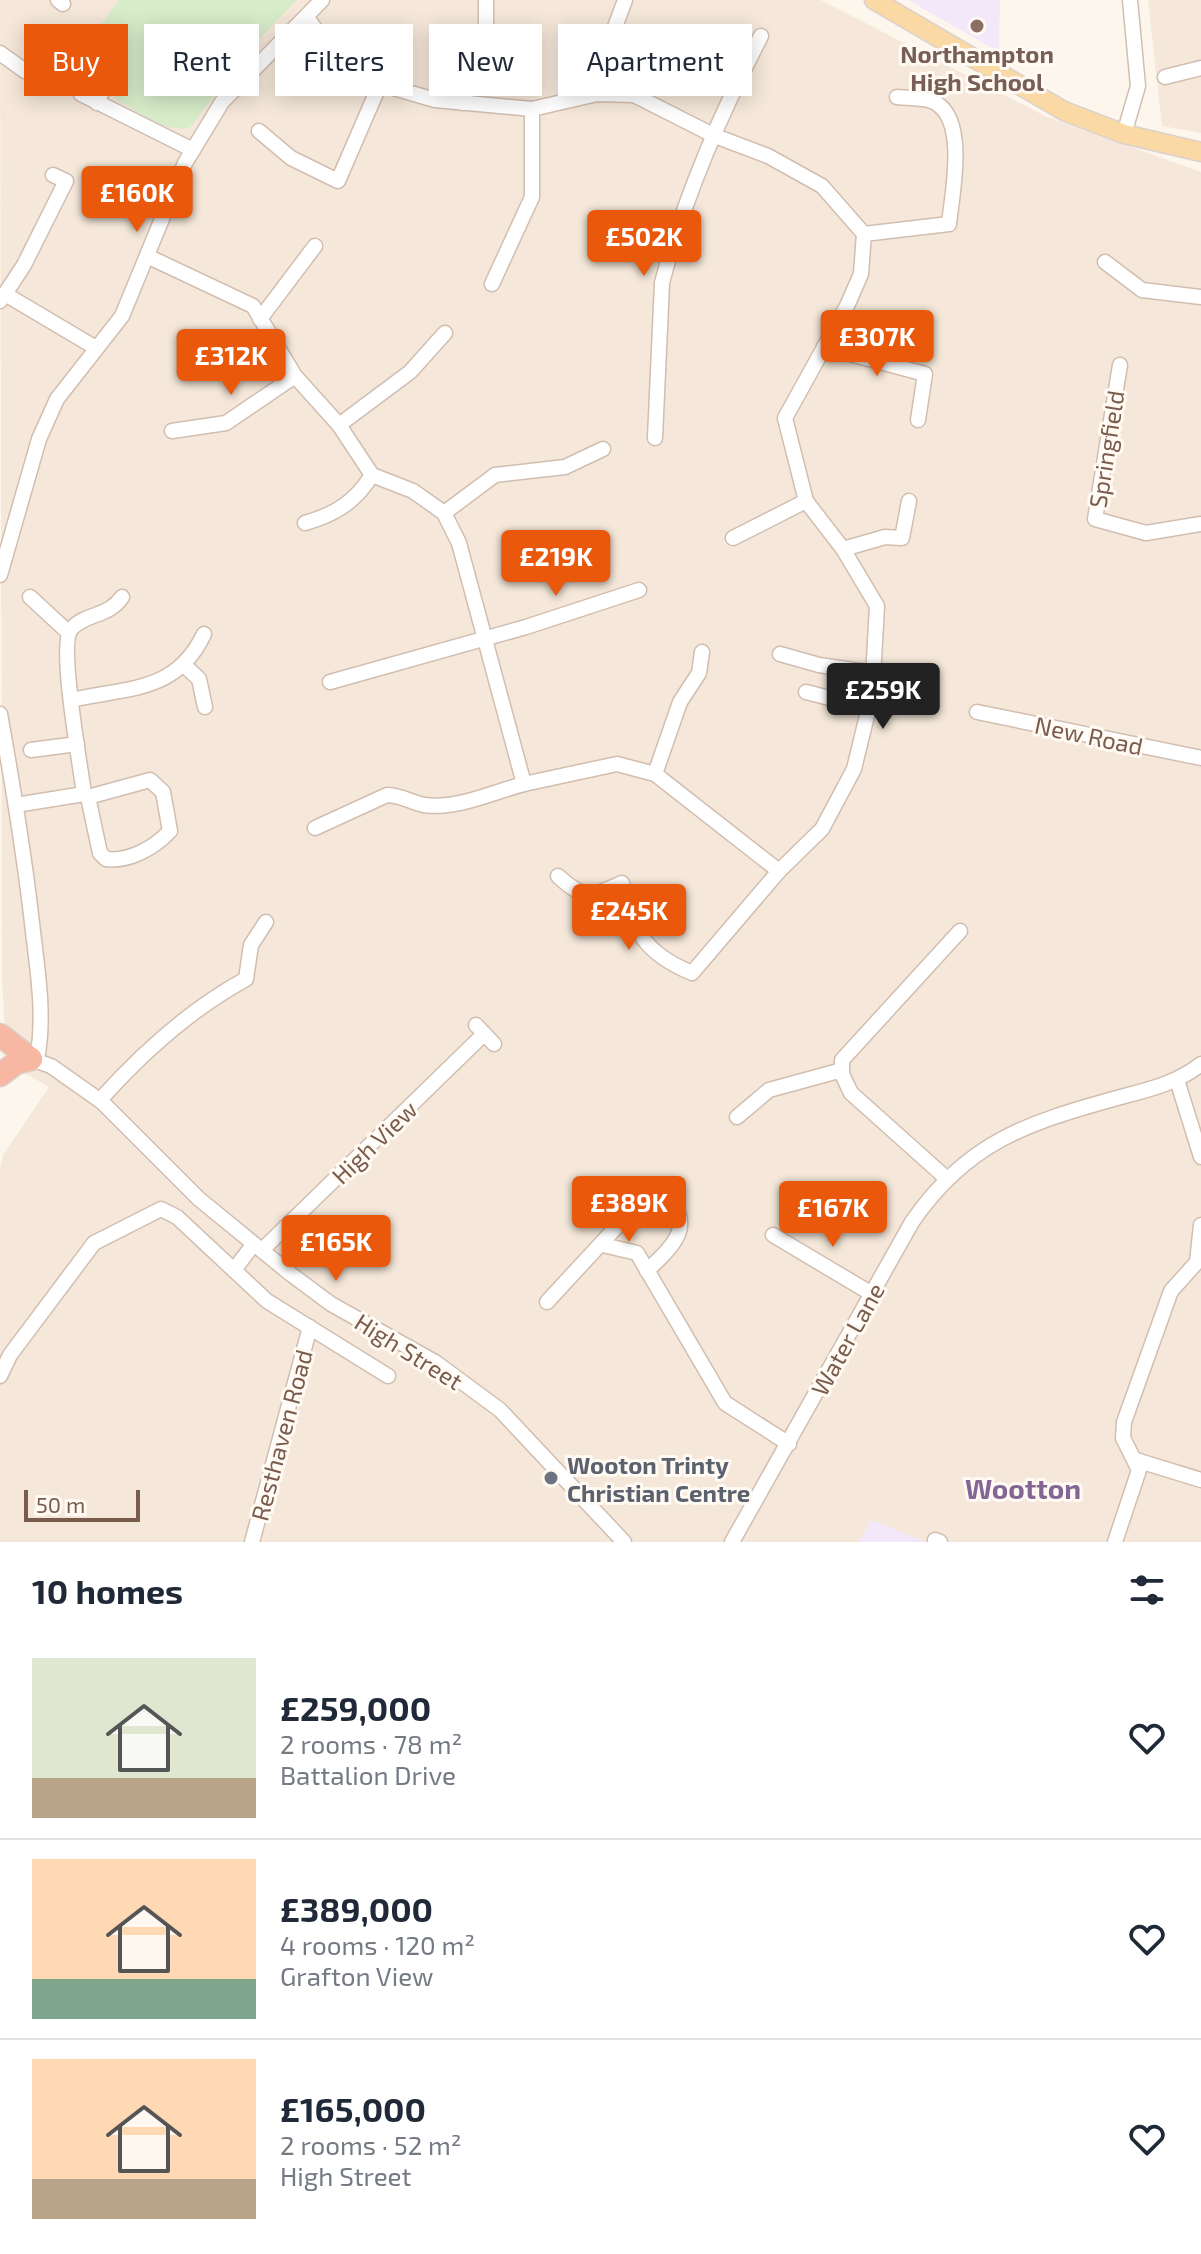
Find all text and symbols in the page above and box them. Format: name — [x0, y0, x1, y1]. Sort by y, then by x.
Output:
marker: Northampton High School — [968, 17, 986, 35]
chip: Buy — [24, 24, 128, 96]
chip: Rent — [144, 24, 259, 96]
chip: Filters — [275, 24, 413, 96]
chip: New — [429, 24, 542, 96]
chip: Apartment — [558, 24, 752, 96]
place label: Northampton High School — [900, 39, 1054, 96]
pin: £160K — [81, 166, 193, 234]
text: £160K — [100, 176, 174, 207]
pin: £502K — [588, 210, 700, 278]
text: £502K — [605, 220, 683, 251]
pin: £307K — [821, 310, 933, 378]
text: £307K — [839, 320, 915, 351]
pin: £312K — [175, 329, 287, 397]
text: £312K — [195, 339, 267, 370]
street label: Springfield — [1082, 388, 1130, 510]
pin: £219K — [500, 530, 612, 598]
text: £219K — [519, 540, 593, 571]
pin: £259K — [827, 663, 939, 731]
text: £259K — [845, 673, 921, 704]
street label: New Road — [1032, 709, 1146, 761]
pin: £245K — [573, 884, 685, 952]
text: £245K — [590, 894, 668, 925]
street label: High View — [325, 1094, 423, 1190]
pin: £389K — [573, 1176, 685, 1244]
pin: £167K — [777, 1181, 889, 1249]
text: £389K — [590, 1186, 668, 1217]
text: £167K — [797, 1191, 869, 1222]
pin: £165K — [280, 1215, 392, 1283]
text: £165K — [300, 1225, 372, 1256]
street label: Water Lane — [804, 1278, 890, 1400]
street label: High Street — [350, 1307, 468, 1395]
street label: Resthaven Road — [244, 1346, 318, 1524]
place label: Wooton Trinty Christian Centre — [567, 1450, 750, 1507]
marker: Wooton Trinty Christian Centre — [542, 1469, 560, 1487]
district label: Wootton — [965, 1471, 1081, 1505]
scale bar — [24, 1486, 140, 1522]
text: 50 m — [36, 1491, 85, 1517]
icon: filters — [1125, 1568, 1169, 1612]
text: 10 homes — [32, 1570, 183, 1611]
text: £259,000 — [280, 1687, 431, 1728]
icon: home — [96, 1690, 192, 1786]
icon: heart — [1125, 1716, 1169, 1760]
text: 2 rooms · 78 m² — [280, 1728, 462, 1759]
text: Battalion Drive — [280, 1759, 456, 1790]
text: £389,000 — [280, 1888, 433, 1929]
icon: home — [96, 1891, 192, 1987]
icon: heart — [1125, 1917, 1169, 1961]
text: 4 rooms · 120 m² — [280, 1929, 475, 1960]
text: Grafton View — [280, 1960, 434, 1991]
text: £165,000 — [280, 2088, 426, 2129]
icon: home — [96, 2091, 192, 2187]
icon: heart — [1125, 2117, 1169, 2161]
text: 2 rooms · 52 m² — [280, 2129, 462, 2160]
text: High Street — [280, 2160, 411, 2191]

